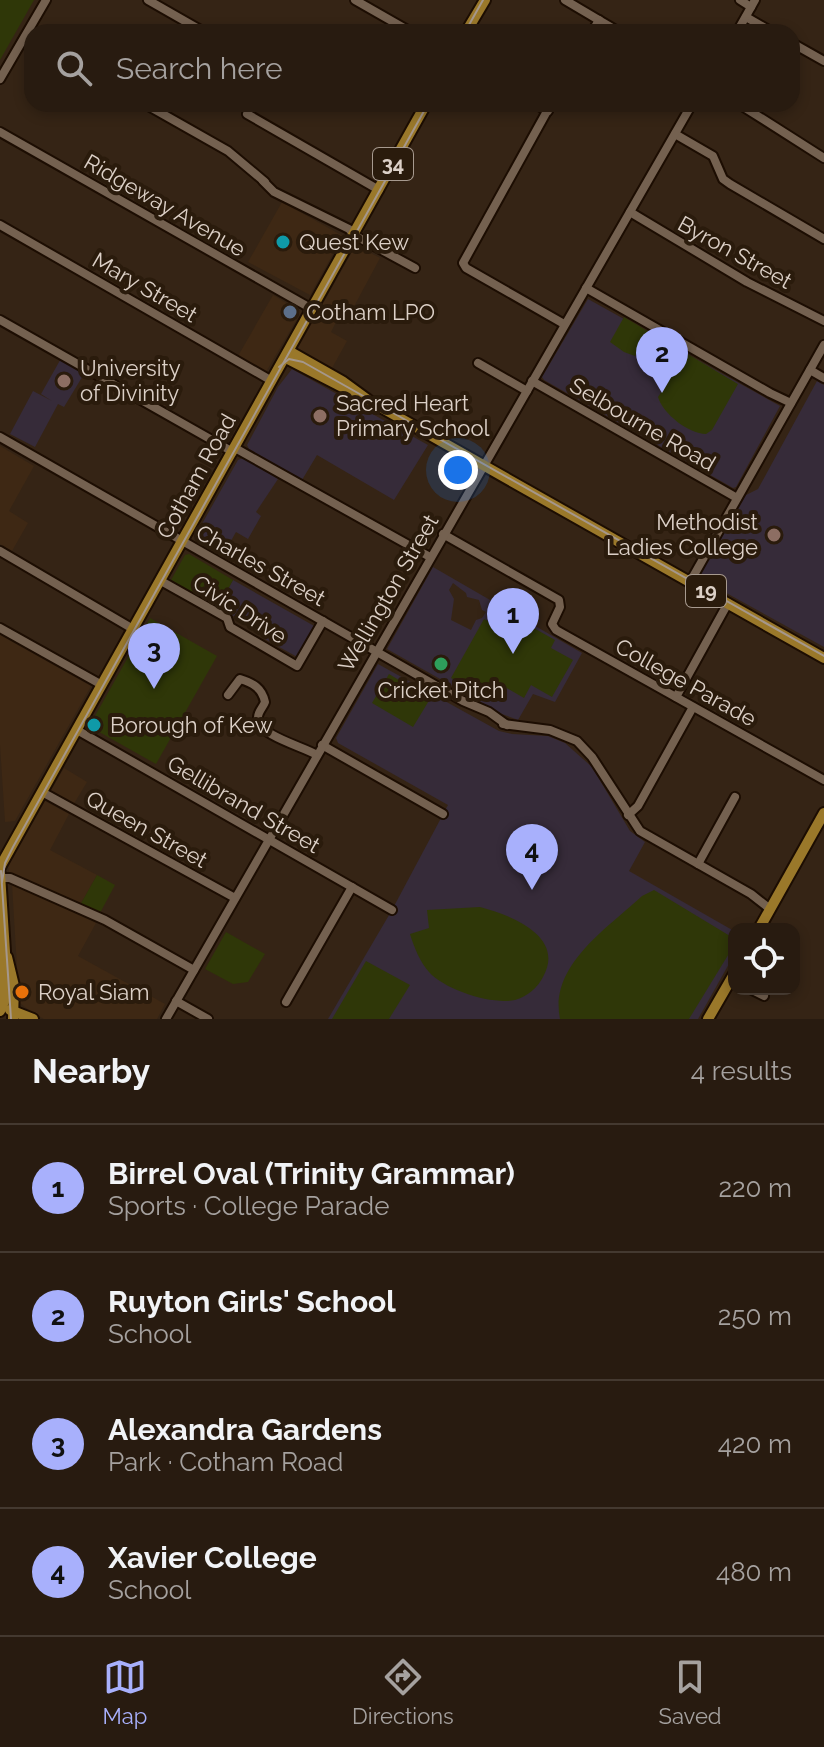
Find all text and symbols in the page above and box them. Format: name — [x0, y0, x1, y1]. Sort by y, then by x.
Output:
search box — [24, 24, 800, 112]
icon: search — [52, 46, 96, 90]
text: Search here — [116, 51, 283, 86]
street label: Ridgeway Avenue — [80, 148, 250, 262]
road number: 34 — [373, 148, 413, 180]
street label: Byron Street — [673, 210, 797, 294]
place label: Quest Kew — [299, 229, 409, 255]
marker: Quest Kew — [274, 233, 292, 251]
street label: Mary Street — [88, 247, 203, 328]
place label: Cotham LPO — [306, 299, 435, 325]
marker: Cotham LPO — [281, 303, 299, 321]
pin: 2 — [636, 327, 688, 393]
place label: University of Divinity — [80, 355, 181, 406]
marker: University of Divinity — [55, 372, 73, 390]
street label: Selbourne Road — [566, 372, 720, 476]
place label: Sacred Heart Primary School — [336, 390, 490, 441]
marker: Sacred Heart Primary School — [311, 407, 329, 425]
street label: Cotham Road — [151, 409, 241, 543]
your location — [438, 450, 478, 490]
street label: Wellington Street — [332, 509, 444, 676]
place label: Methodist Ladies College — [606, 509, 759, 560]
street label: Charles Street — [192, 519, 331, 612]
marker: Methodist Ladies College — [765, 526, 783, 544]
street label: Civic Drive — [188, 569, 292, 649]
road number: 19 — [686, 575, 726, 607]
pin: 1 — [487, 588, 539, 654]
pin: 3 — [128, 623, 180, 689]
street label: College Parade — [611, 633, 761, 731]
marker: Cricket Pitch — [432, 655, 450, 673]
place label: Cricket Pitch — [377, 677, 505, 703]
place label: Borough of Kew — [110, 712, 273, 738]
marker: Borough of Kew — [85, 716, 103, 734]
street label: Gellibrand Street — [163, 750, 325, 859]
street label: Queen Street — [82, 785, 213, 873]
pin: 4 — [506, 824, 558, 890]
map controls — [728, 923, 800, 995]
button: locate — [728, 923, 800, 995]
place label: Royal Siam — [38, 979, 150, 1005]
marker: Royal Siam — [13, 983, 31, 1001]
text: Nearby — [32, 1051, 150, 1091]
text: 4 results — [691, 1056, 792, 1086]
text: Birrel Oval (Trinity Grammar) — [108, 1156, 515, 1191]
text: 1 — [52, 1173, 64, 1203]
text: 220 m — [718, 1173, 792, 1203]
text: Sports · College Parade — [108, 1191, 389, 1221]
text: Ruyton Girls' School — [108, 1284, 396, 1319]
text: 2 — [51, 1301, 65, 1331]
text: 250 m — [718, 1301, 792, 1331]
text: School — [108, 1319, 191, 1349]
text: Alexandra Gardens — [108, 1412, 382, 1447]
text: 3 — [51, 1429, 65, 1459]
text: 420 m — [718, 1429, 792, 1459]
text: Park · Cotham Road — [108, 1447, 343, 1477]
text: Xavier College — [108, 1540, 317, 1575]
text: 4 — [51, 1557, 65, 1587]
text: 480 m — [716, 1557, 792, 1587]
text: School — [108, 1575, 191, 1605]
tab: Map — [102, 1655, 147, 1729]
tab: Directions — [352, 1655, 454, 1729]
tab: Saved — [659, 1655, 722, 1729]

